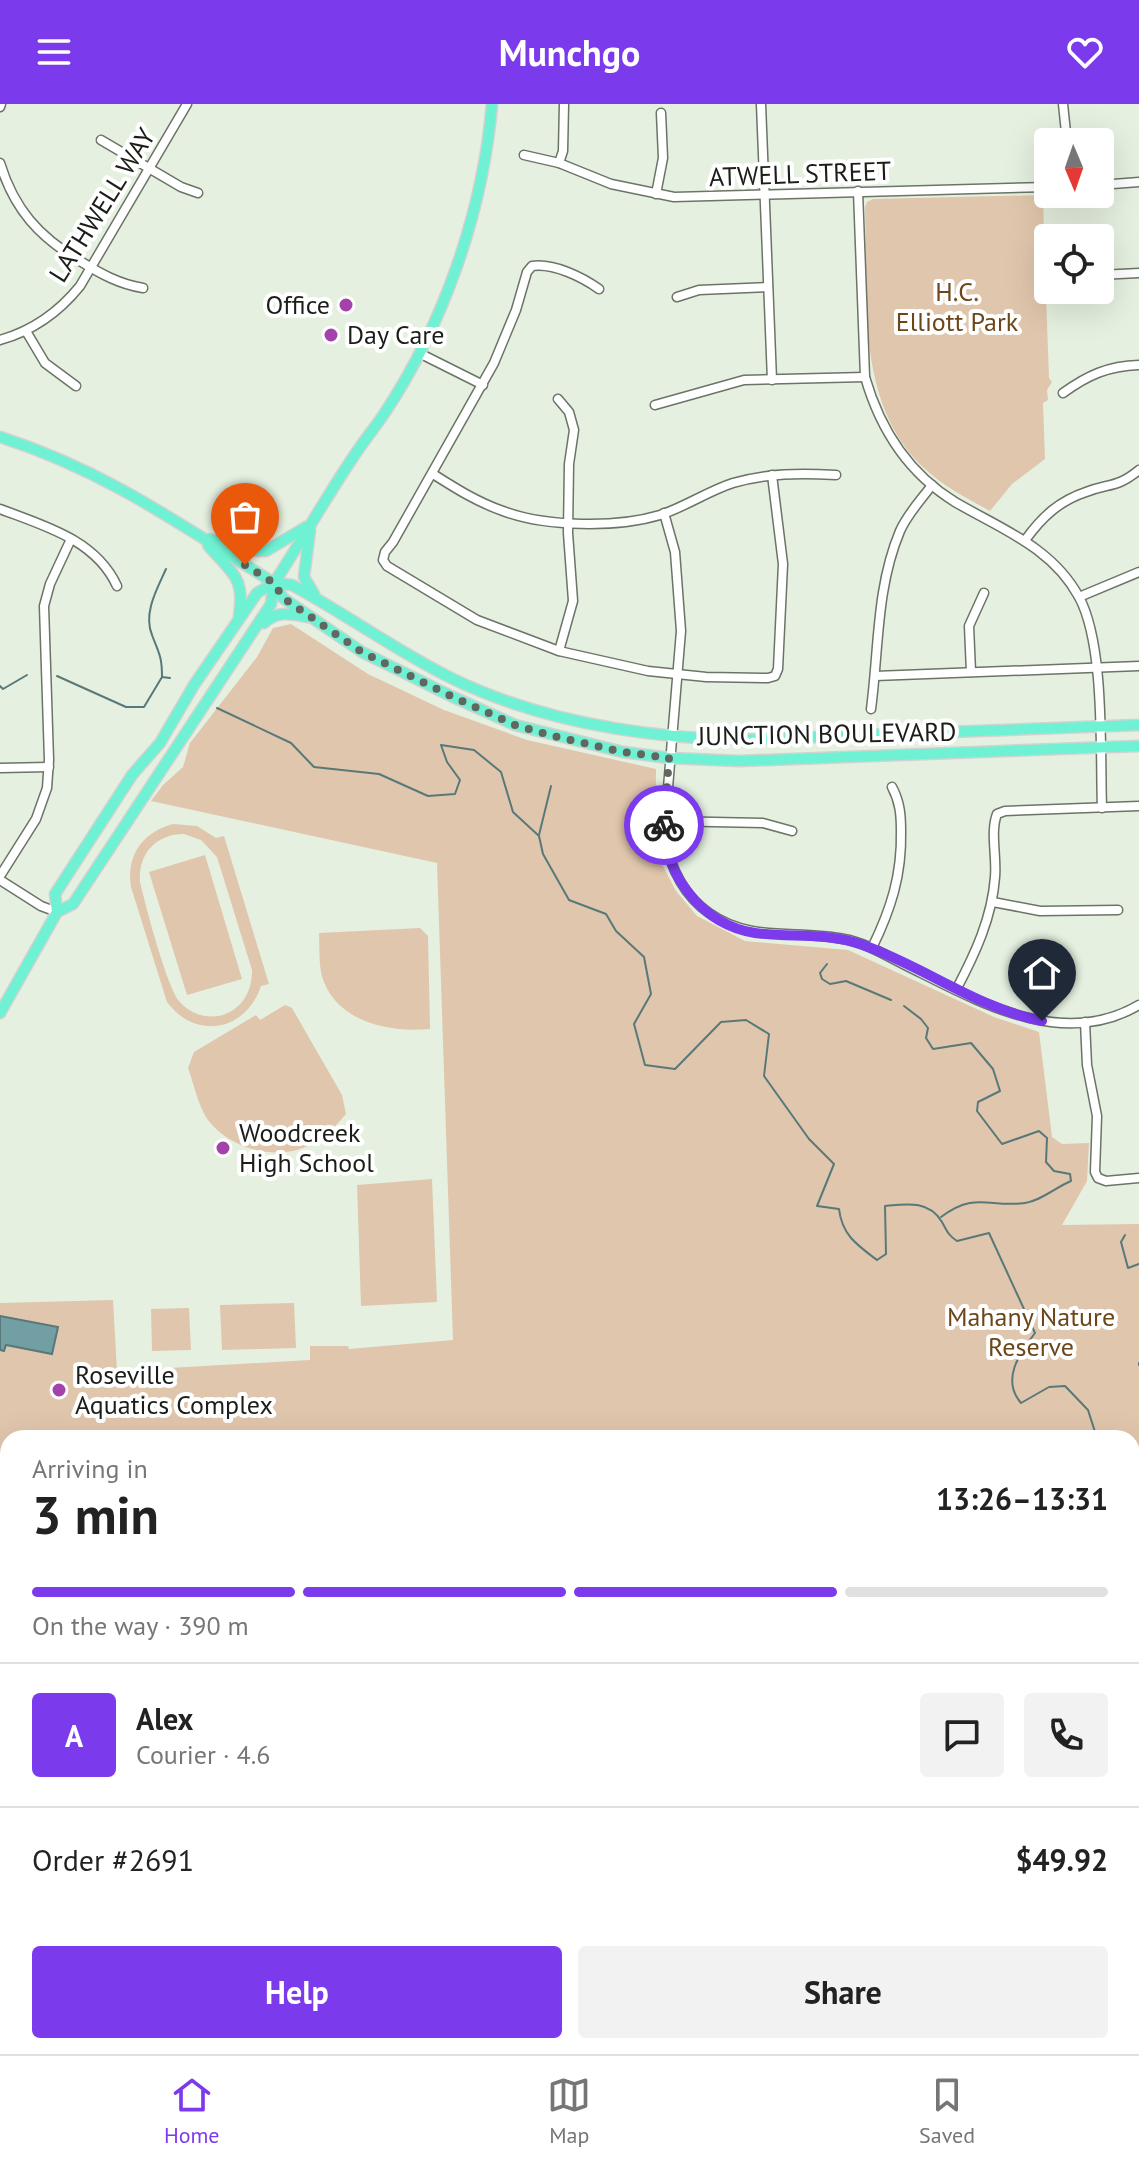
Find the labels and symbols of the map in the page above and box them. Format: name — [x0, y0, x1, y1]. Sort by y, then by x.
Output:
street label: LATHWELL WAY — [41, 121, 162, 288]
north arrow — [1034, 128, 1114, 208]
street label: ATWELL STREET — [708, 154, 892, 193]
park label: H.C. Elliott Park — [896, 275, 1019, 338]
place label: Office — [266, 288, 330, 321]
marker: Office — [337, 296, 355, 314]
place label: Day Care — [347, 318, 444, 351]
marker: Day Care — [322, 326, 340, 344]
pin — [211, 483, 279, 565]
street label: JUNCTION BOULEVARD — [696, 715, 957, 752]
courier — [624, 785, 704, 865]
pin — [1008, 939, 1076, 1021]
place label: Woodcreek High School — [239, 1116, 374, 1179]
marker: Woodcreek High School — [214, 1139, 232, 1157]
park label: Mahany Nature Reserve — [947, 1300, 1115, 1363]
place label: Roseville Aquatics Complex — [75, 1358, 273, 1421]
marker: Roseville Aquatics Complex — [50, 1381, 68, 1399]

